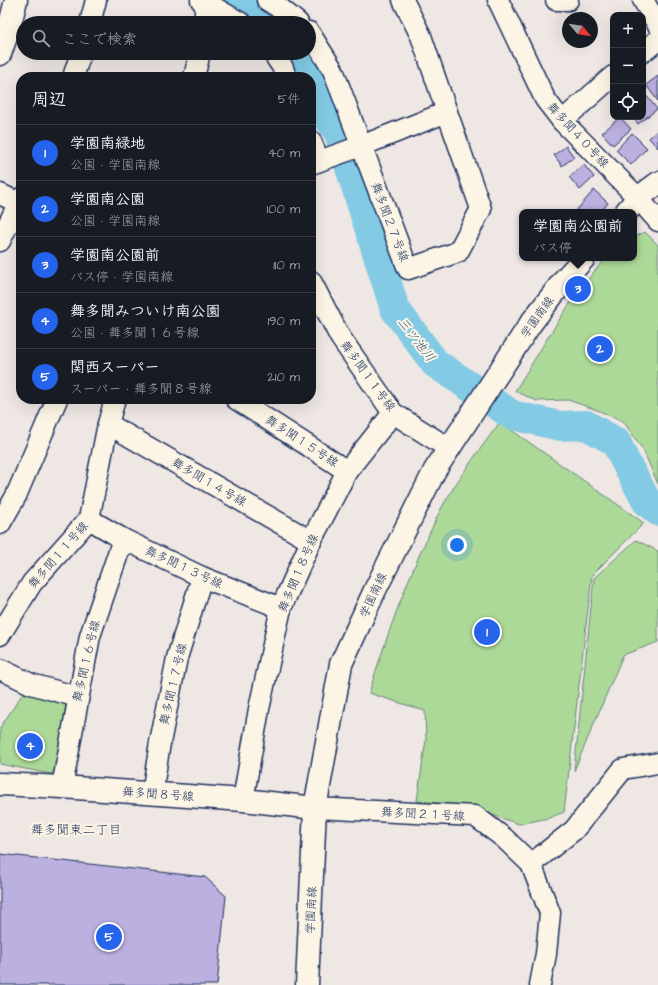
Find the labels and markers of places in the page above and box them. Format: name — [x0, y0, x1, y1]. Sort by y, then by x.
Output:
pin: 3 — [565, 274, 591, 304]
pin: 2 — [587, 334, 613, 364]
pin: 1 — [474, 617, 500, 647]
pin: 4 — [17, 731, 43, 761]
pin: 5 — [96, 922, 122, 952]

